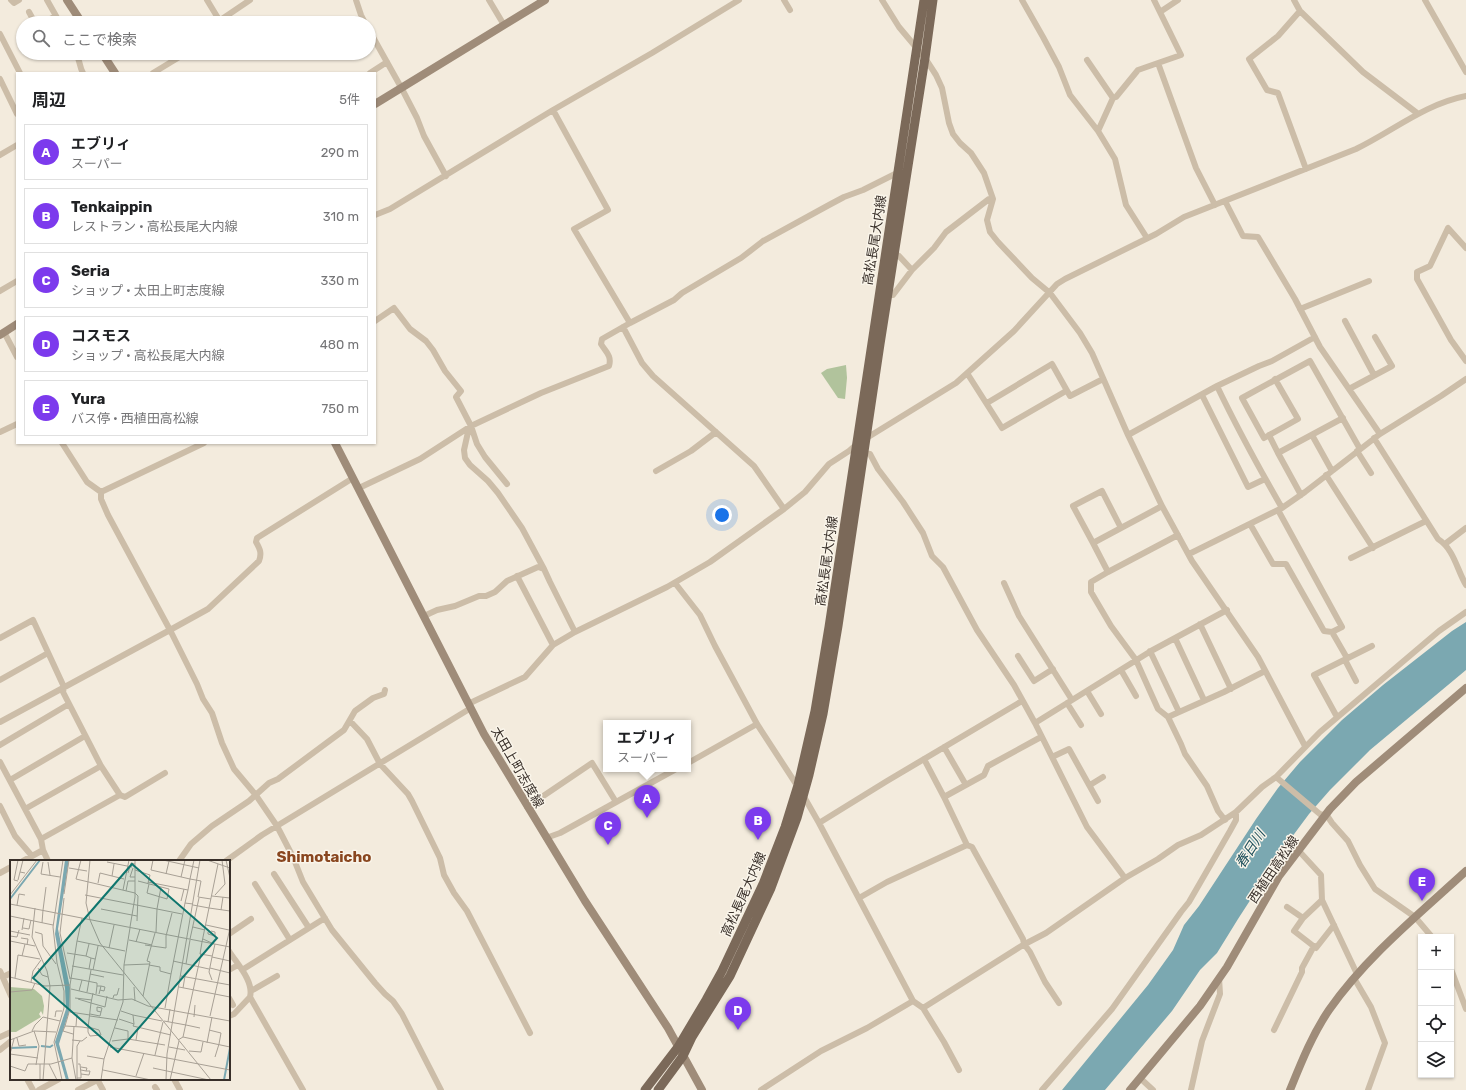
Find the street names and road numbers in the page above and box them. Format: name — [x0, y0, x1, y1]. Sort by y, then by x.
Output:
street label: 高松長尾大内線 — [860, 194, 889, 286]
street label: 高松長尾大内線 — [813, 515, 840, 607]
street label: 太田上町志度線 — [488, 724, 547, 810]
street label: 西植田高松線 — [1245, 833, 1301, 906]
street label: 高松長尾大内線 — [718, 850, 769, 939]

